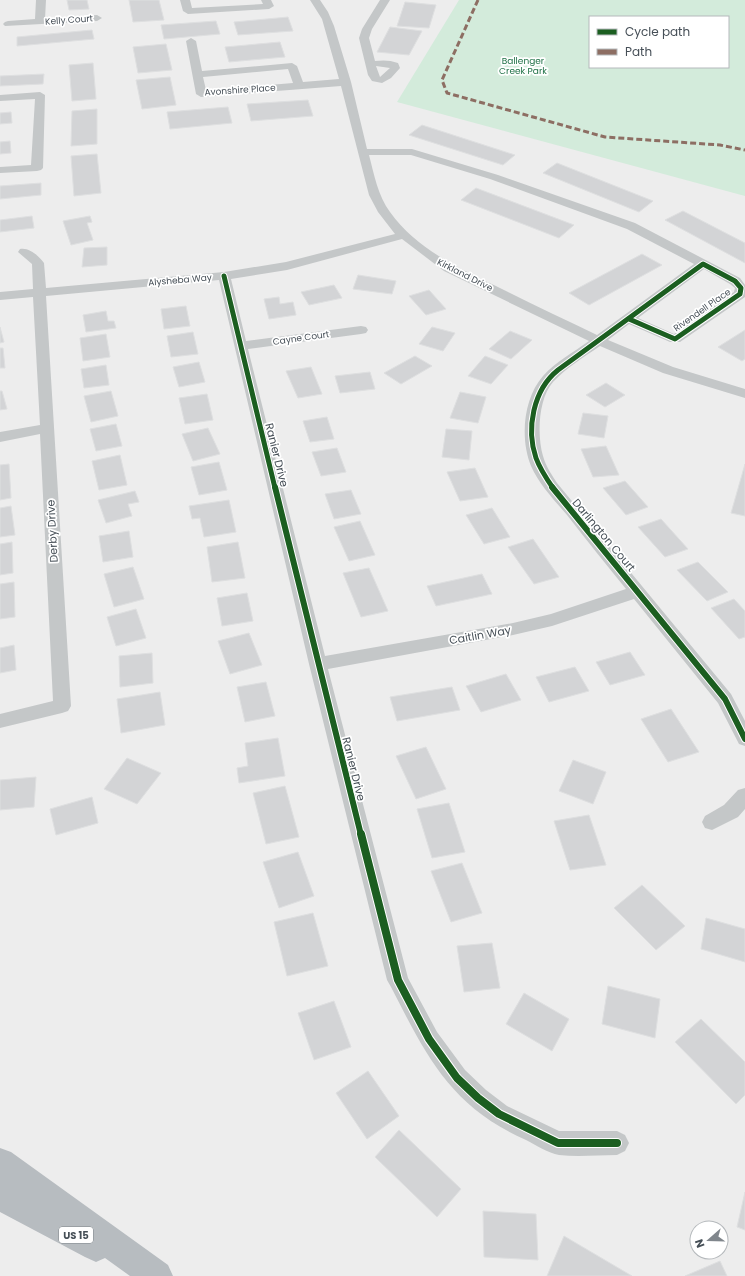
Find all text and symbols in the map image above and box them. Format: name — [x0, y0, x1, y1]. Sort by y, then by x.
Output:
street label: Kelly Court — [45, 12, 93, 28]
legend — [589, 16, 729, 68]
text: Cycle path — [625, 23, 690, 40]
text: Path — [625, 43, 652, 60]
park label: Ballenger Creek Park — [499, 55, 547, 77]
street label: Avonshire Place — [204, 82, 276, 98]
street label: Kirkland Drive — [435, 256, 495, 294]
street label: Alysheba Way — [148, 271, 212, 289]
street label: Rivendell Place — [671, 286, 733, 334]
street label: Cayne Court — [272, 328, 330, 348]
street label: Ranier Drive — [261, 421, 293, 489]
street label: Darlington Court — [569, 495, 639, 575]
street label: Derby Drive — [42, 499, 62, 563]
street label: Caitlin Way — [448, 622, 513, 648]
street label: Ranier Drive — [338, 735, 370, 803]
north arrow — [689, 1220, 729, 1260]
road number: US 15 — [59, 1227, 93, 1243]
text: N — [691, 1237, 709, 1250]

